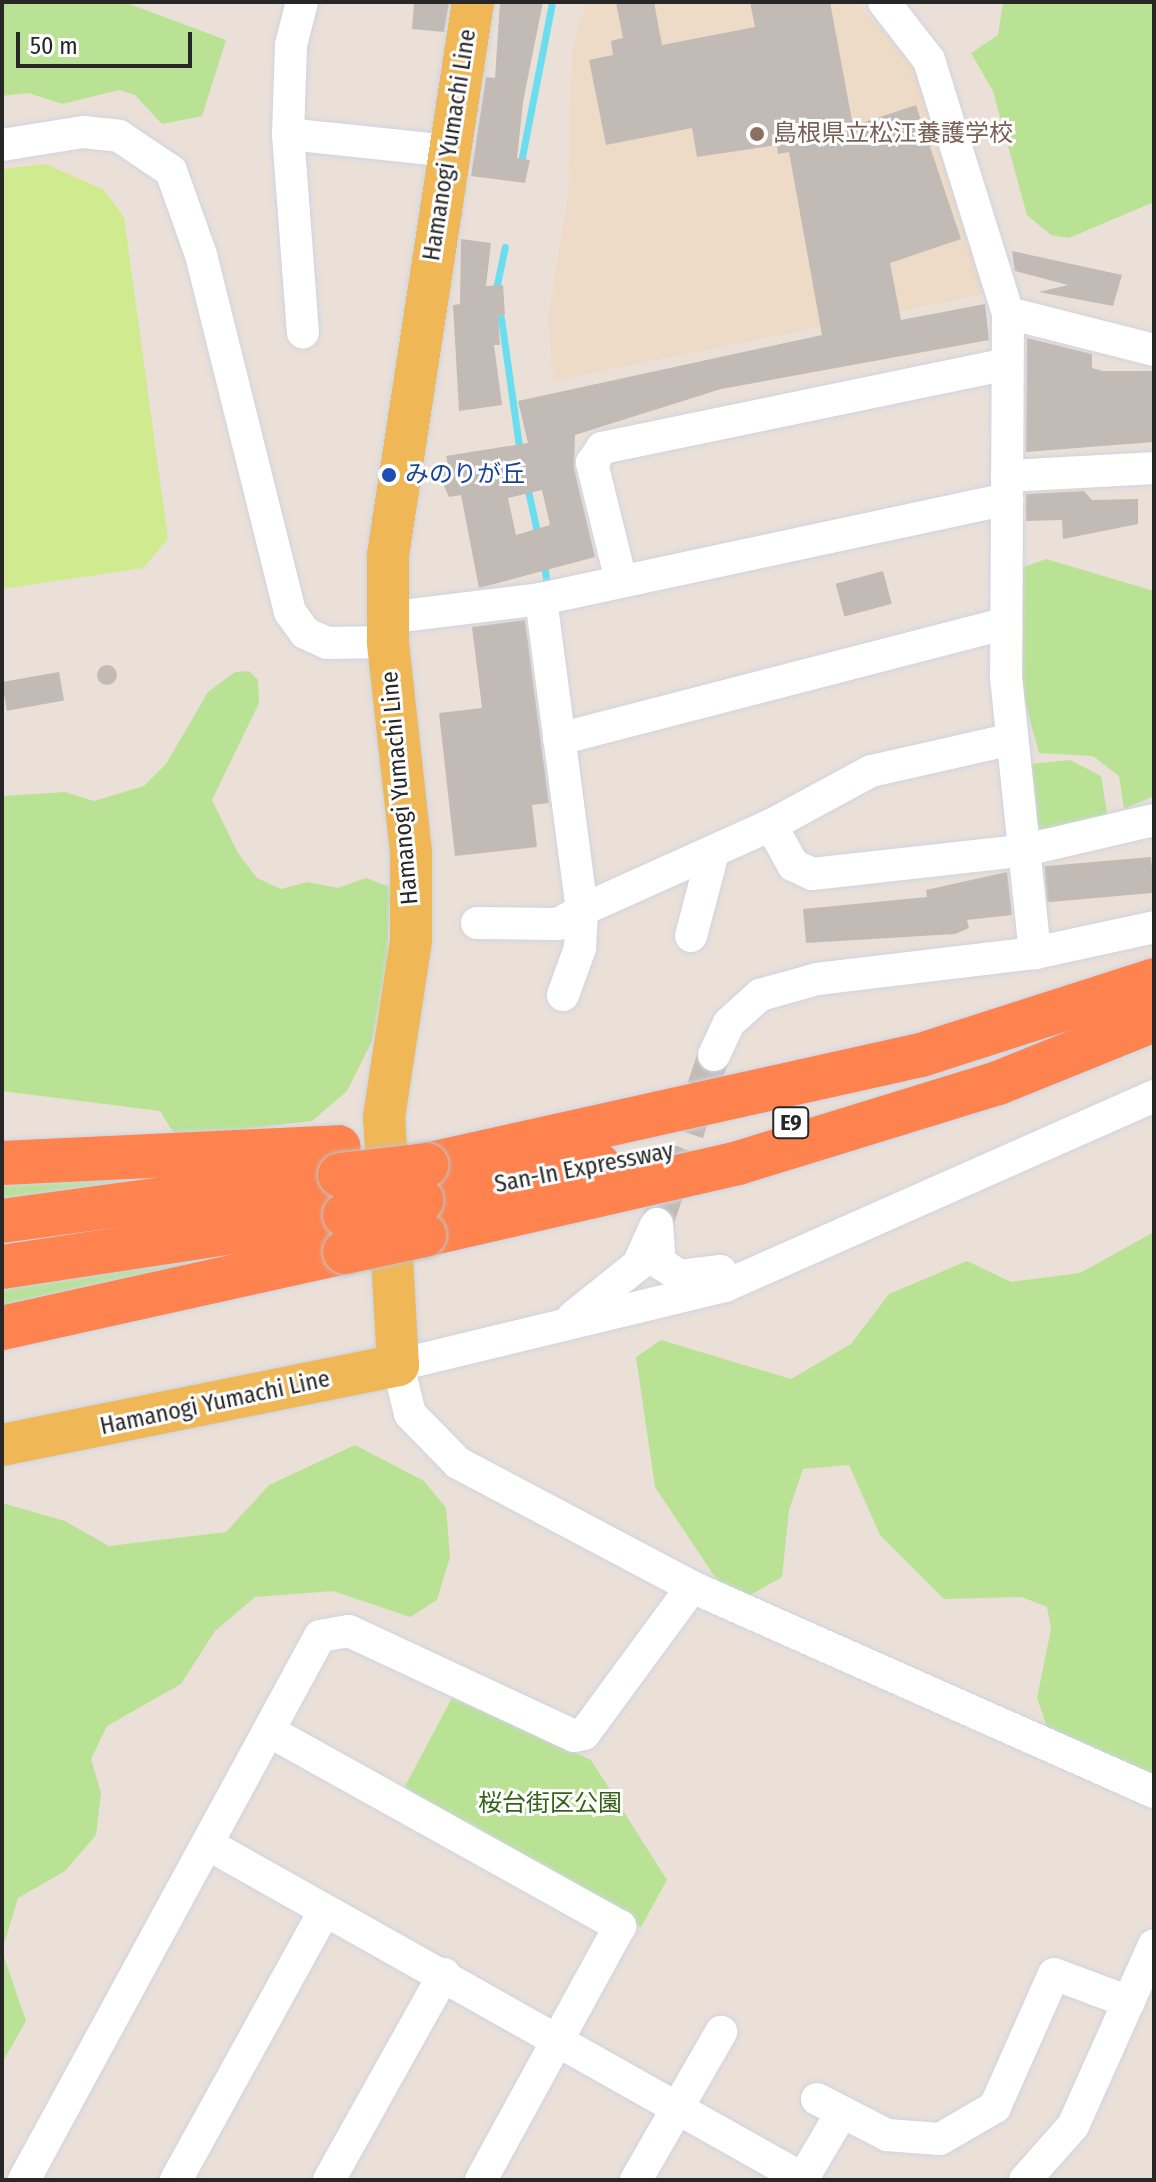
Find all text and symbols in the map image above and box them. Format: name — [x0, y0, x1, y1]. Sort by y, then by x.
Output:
scale bar — [20, 16, 196, 66]
street label: Hamanogi Yumachi Line — [417, 27, 483, 263]
text: 50 m — [30, 32, 78, 60]
place label: 島根県立松江養護学校 — [773, 120, 1013, 148]
marker: 島根県立松江養護学校 — [748, 125, 766, 143]
place label: みのりが丘 — [405, 461, 525, 489]
marker: みのりが丘 — [380, 466, 398, 484]
street label: Hamanogi Yumachi Line — [375, 670, 425, 906]
road number: E9 — [771, 1105, 811, 1141]
street label: San-In Expressway — [492, 1137, 676, 1199]
street label: Hamanogi Yumachi Line — [98, 1365, 332, 1441]
park label: 桜台街区公園 — [478, 1790, 622, 1818]

